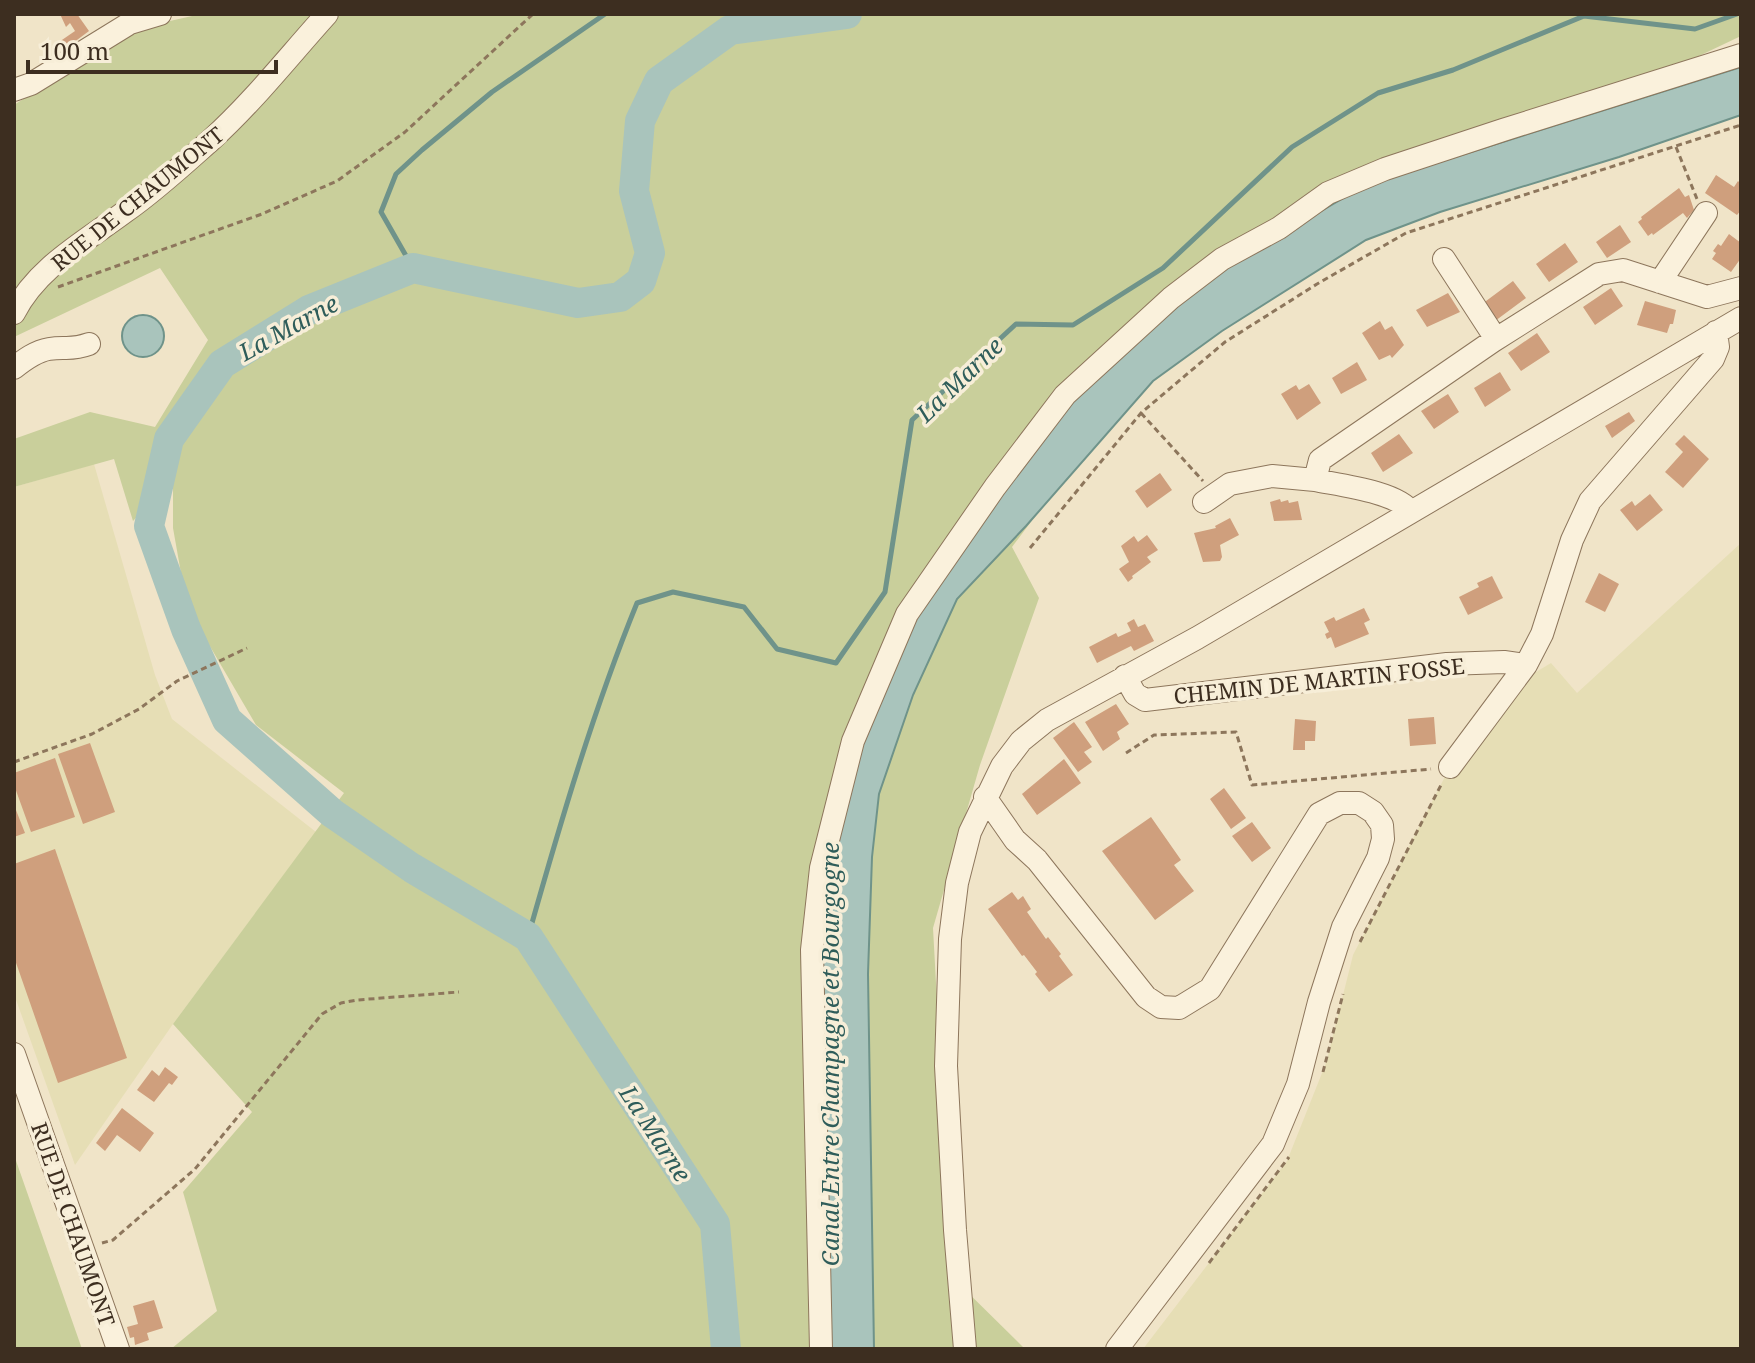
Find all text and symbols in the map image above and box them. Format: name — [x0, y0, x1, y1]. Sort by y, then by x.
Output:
scale bar — [28, 24, 276, 74]
text: 100 m — [40, 34, 109, 67]
street label: RUE DE CHAUMONT — [44, 119, 230, 277]
water label: La Marne — [231, 286, 344, 368]
water label: La Marne — [908, 329, 1010, 429]
street label: CHEMIN DE MARTIN FOSSE — [1172, 650, 1466, 710]
water label: Canal Entre Champagne et Bourgogne — [813, 842, 846, 1266]
water label: La Marne — [612, 1077, 700, 1188]
street label: RUE DE CHAUMONT — [25, 1118, 123, 1330]

